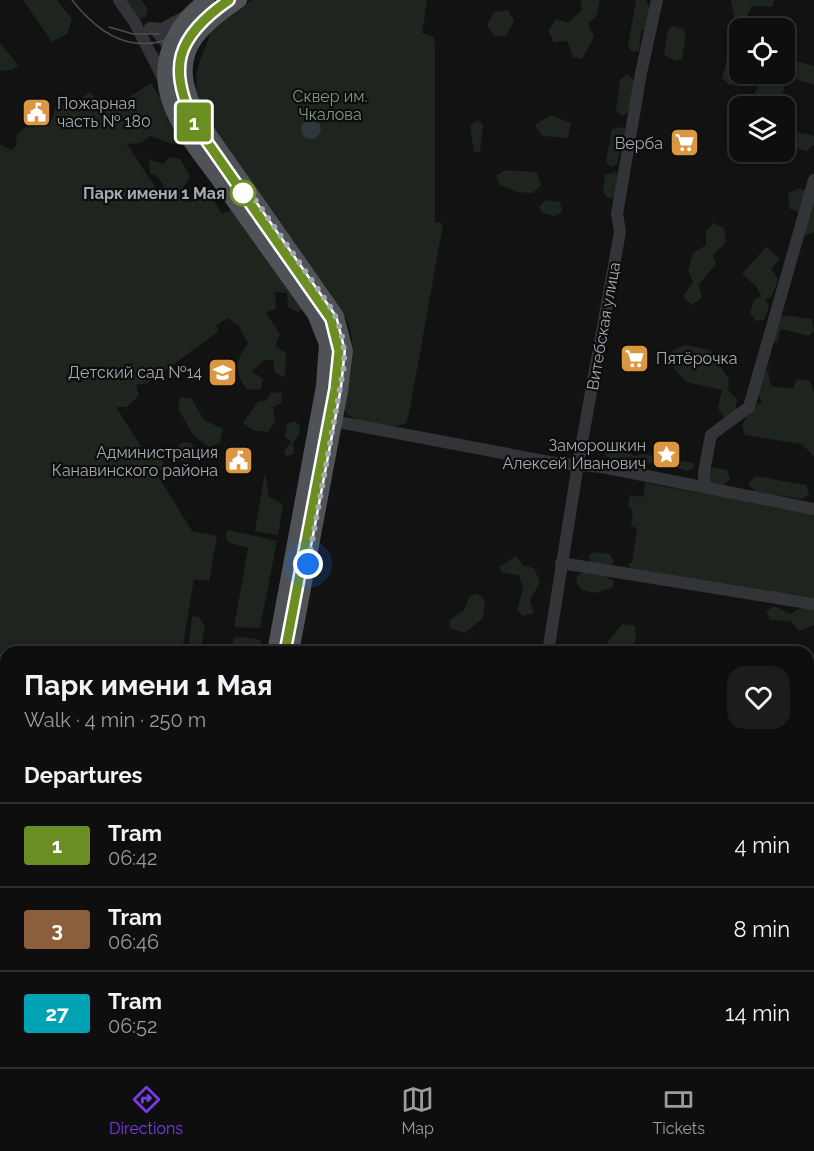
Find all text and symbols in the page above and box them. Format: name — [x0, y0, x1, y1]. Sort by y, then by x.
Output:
map controls — [729, 18, 795, 162]
button: locate — [729, 18, 795, 84]
park label: Сквер им. Чкалова — [293, 87, 367, 124]
place label: Пожарная часть № 180 — [57, 94, 151, 131]
public building icon: Пожарная часть № 180 — [20, 96, 52, 128]
button: layers — [729, 96, 795, 162]
line badge: 1 — [174, 102, 214, 142]
text: 1 — [189, 110, 199, 135]
supermarket icon: Верба — [668, 127, 700, 159]
place label: Верба — [615, 134, 663, 153]
marker: Парк имени 1 Мая — [230, 180, 256, 206]
place label: Парк имени 1 Мая — [83, 184, 225, 203]
street label: Витебская улица — [583, 260, 624, 392]
supermarket icon: Пятёрочка — [619, 342, 651, 374]
place label: Пятёрочка — [656, 349, 737, 368]
school or university icon: Детский сад №14 — [207, 356, 239, 388]
place label: Детский сад №14 — [68, 363, 202, 382]
place label: Заморошкин Алексей Иванович — [503, 436, 646, 473]
place icon: Заморошкин Алексей Иванович — [651, 438, 683, 470]
place label: Администрация Канавинского района — [52, 443, 218, 480]
public building icon: Администрация Канавинского района — [223, 445, 255, 477]
your location — [293, 549, 323, 579]
button: heart — [727, 666, 790, 729]
text: Парк имени 1 Мая — [24, 669, 272, 702]
text: Walk · 4 min · 250 m — [24, 708, 206, 732]
text: Departures — [24, 762, 142, 788]
text: Tram — [108, 820, 162, 846]
text: 4 min — [735, 832, 790, 858]
text: 1 — [52, 833, 62, 858]
text: 06:42 — [108, 846, 157, 870]
text: Tram — [108, 904, 162, 930]
text: 8 min — [734, 916, 790, 942]
text: 3 — [51, 917, 63, 942]
text: 06:46 — [108, 930, 159, 954]
text: Tram — [108, 988, 162, 1014]
text: 14 min — [725, 1000, 790, 1026]
text: 27 — [45, 1001, 69, 1026]
text: 06:52 — [108, 1014, 157, 1038]
tab: Directions — [109, 1083, 183, 1138]
tab: Map — [401, 1083, 434, 1138]
tab: Tickets — [652, 1083, 705, 1138]

